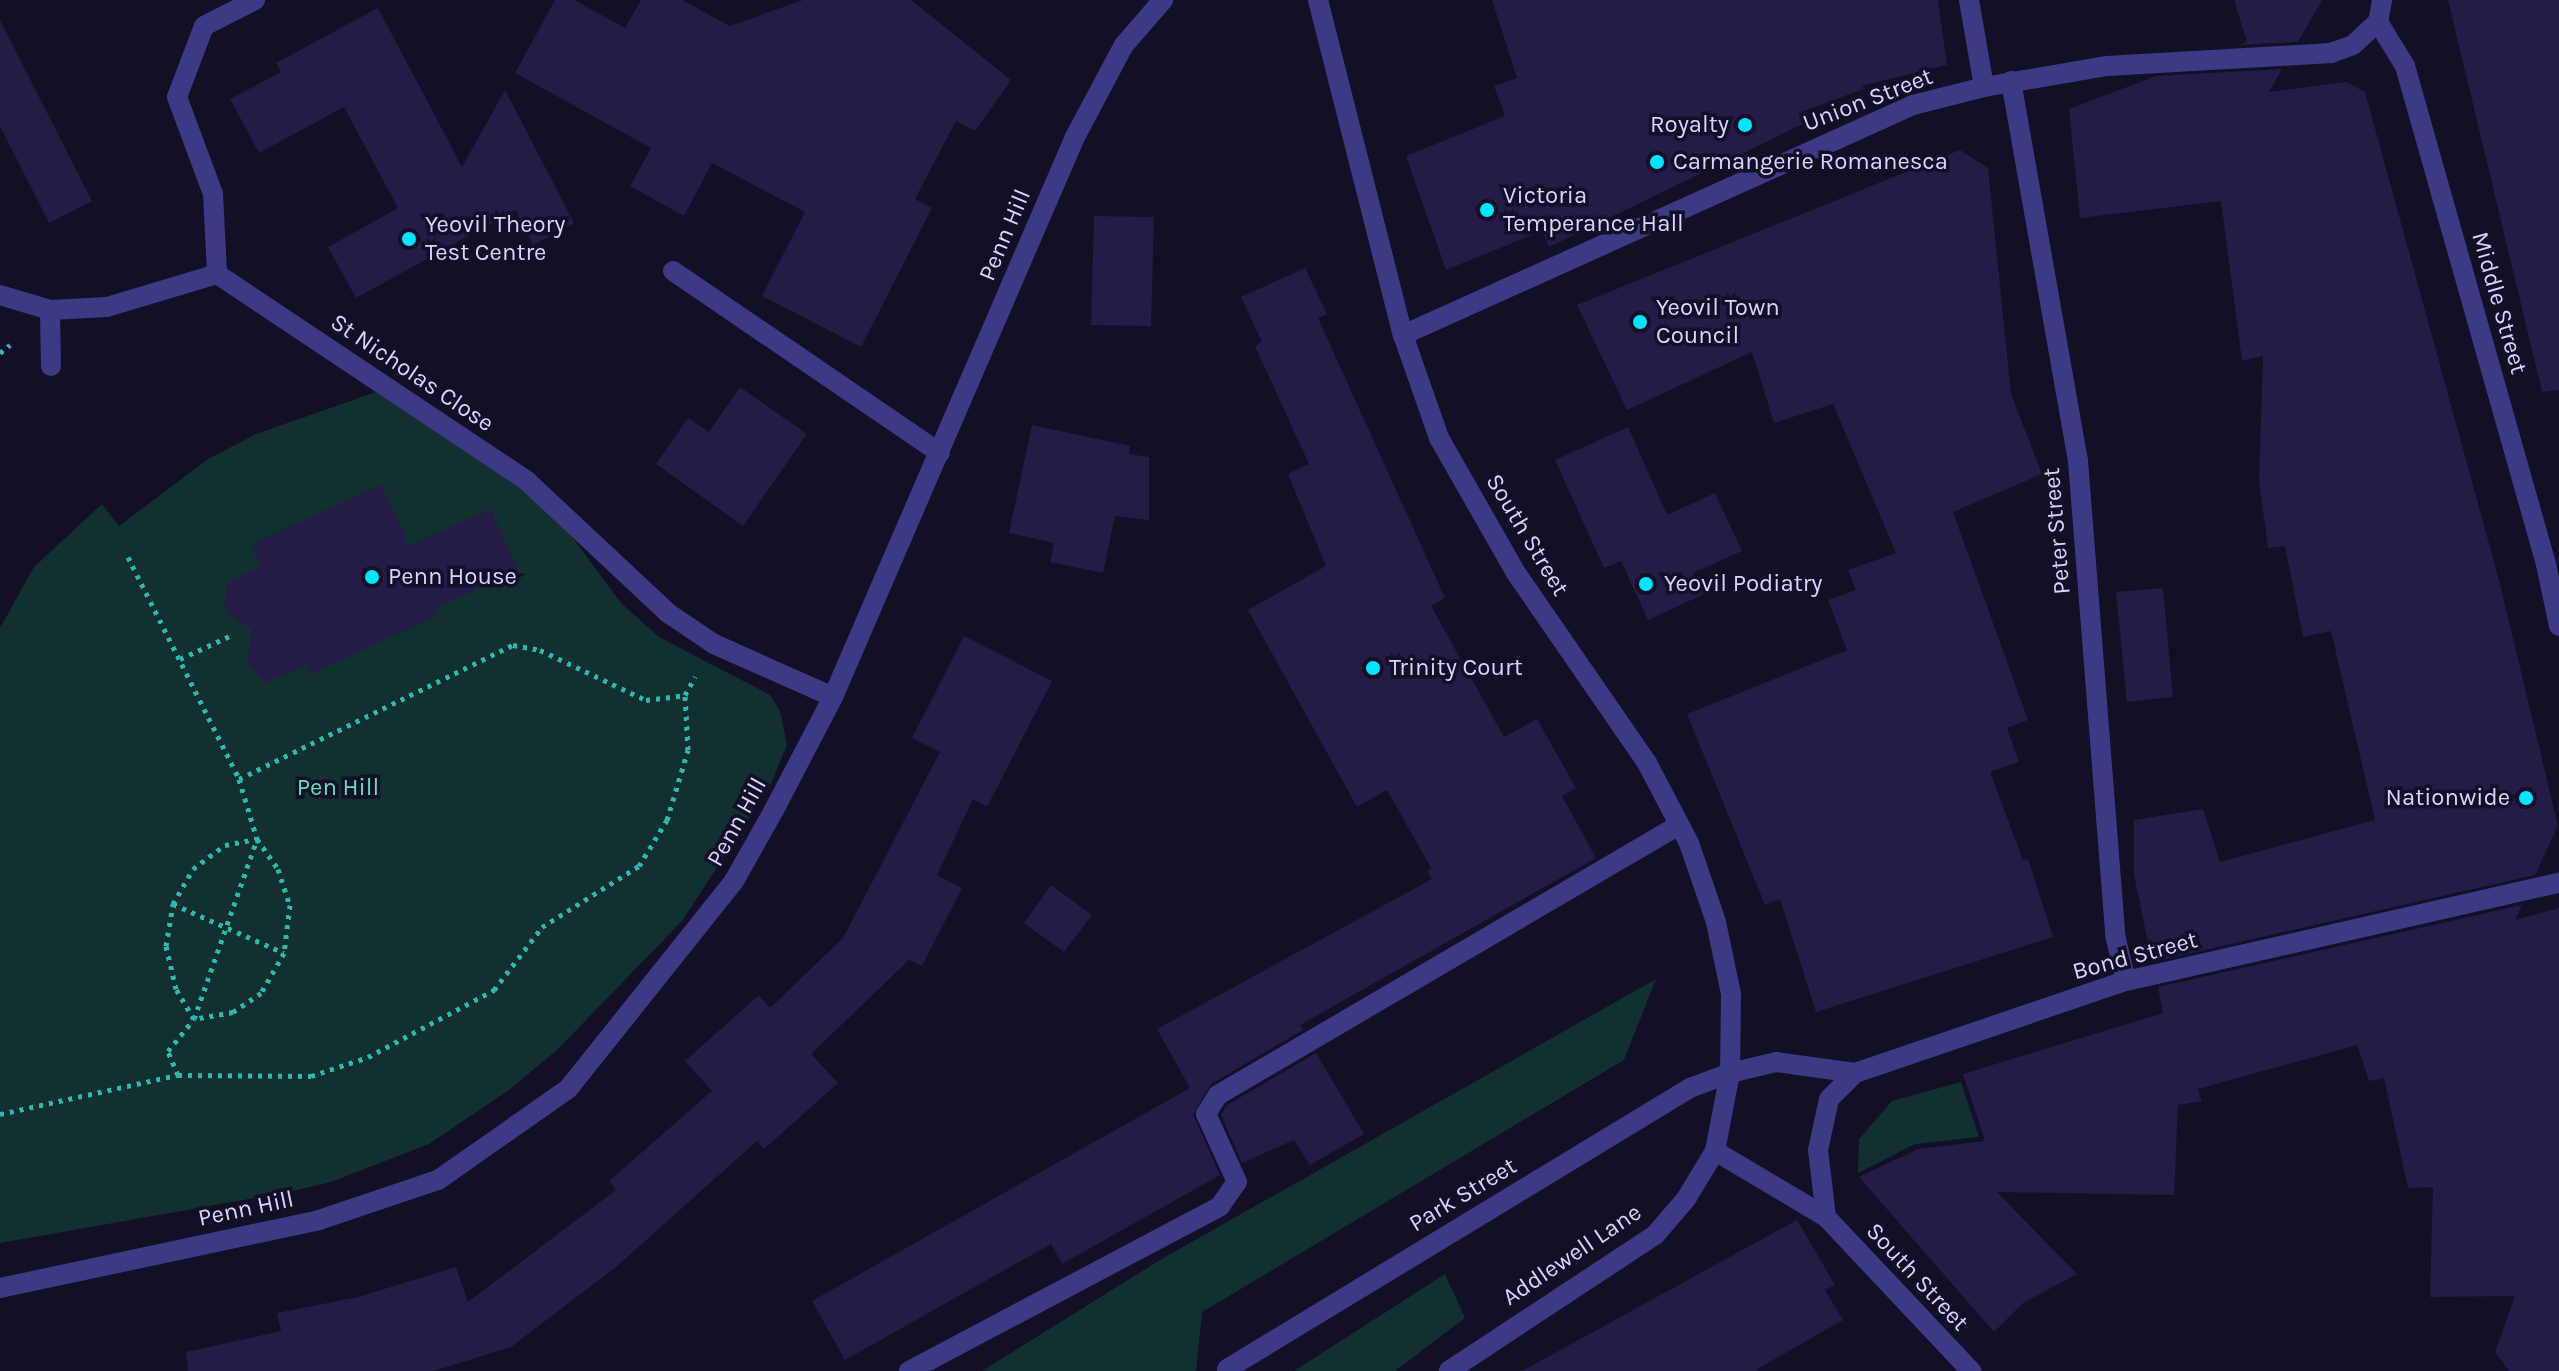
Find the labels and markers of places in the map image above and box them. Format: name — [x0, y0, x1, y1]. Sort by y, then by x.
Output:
place label: Royalty — [1650, 111, 1729, 139]
marker: Royalty — [1736, 116, 1754, 134]
place label: Carmangerie Romanesca — [1673, 148, 1948, 176]
marker: Carmangerie Romanesca — [1648, 153, 1666, 171]
place label: Victoria Temperance Hall — [1503, 182, 1684, 238]
marker: Victoria Temperance Hall — [1478, 201, 1496, 219]
place label: Yeovil Theory Test Centre — [425, 211, 565, 267]
marker: Yeovil Theory Test Centre — [400, 230, 418, 248]
place label: Yeovil Town Council — [1656, 294, 1780, 350]
marker: Yeovil Town Council — [1631, 313, 1649, 331]
place label: Penn House — [388, 563, 517, 591]
marker: Penn House — [363, 568, 381, 586]
place label: Yeovil Podiatry — [1664, 570, 1823, 598]
marker: Yeovil Podiatry — [1635, 573, 1657, 595]
place label: Trinity Court — [1389, 654, 1523, 682]
marker: Trinity Court — [1364, 659, 1382, 677]
place label: Nationwide — [2386, 784, 2510, 812]
marker: Nationwide — [2517, 789, 2535, 807]

